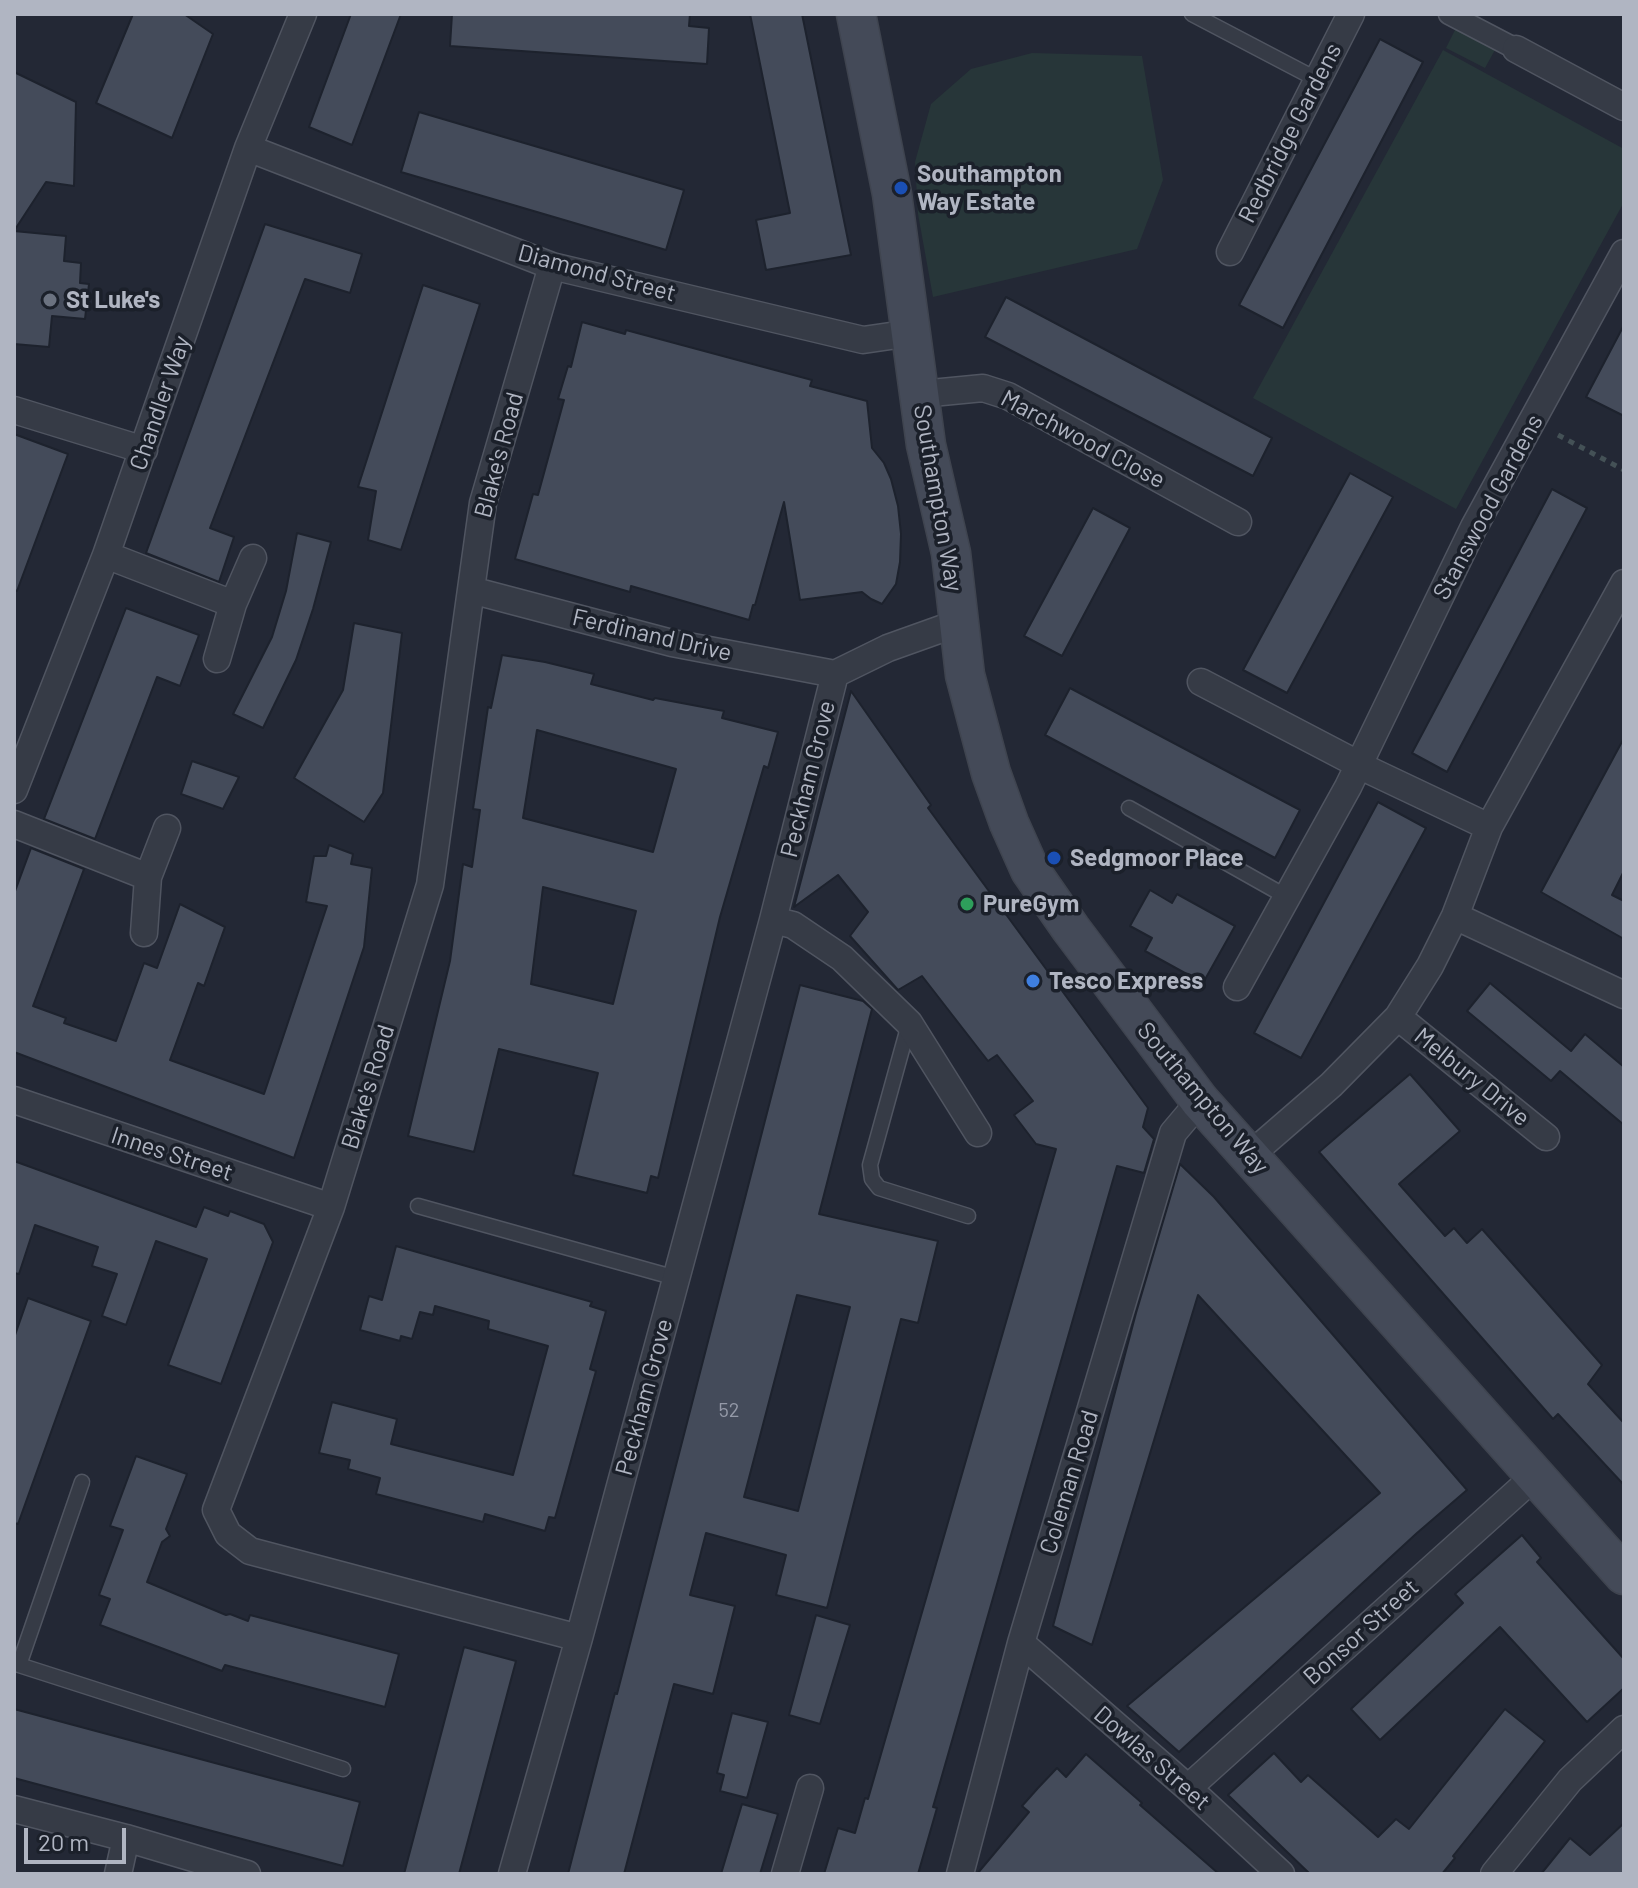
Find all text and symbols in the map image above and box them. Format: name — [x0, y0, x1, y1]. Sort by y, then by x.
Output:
street label: Redbridge Gardens — [1232, 38, 1348, 228]
place label: Southampton Way Estate — [917, 160, 1062, 216]
marker: Southampton Way Estate — [892, 179, 910, 197]
street label: Diamond Street — [515, 238, 679, 308]
place label: St Luke's — [66, 286, 160, 314]
marker: St Luke's — [41, 291, 59, 309]
street label: Chandler Way — [123, 332, 197, 474]
street label: Marchwood Close — [996, 384, 1170, 494]
street label: Blake's Road — [468, 389, 530, 521]
street label: Southampton Way — [907, 402, 969, 594]
street label: Stanswood Gardens — [1427, 410, 1549, 604]
street label: Ferdinand Drive — [570, 603, 734, 667]
street label: Peckham Grove — [775, 698, 841, 860]
place label: Sedgmoor Place — [1070, 844, 1244, 872]
marker: Sedgmoor Place — [1045, 849, 1063, 867]
place label: PureGym — [983, 890, 1079, 918]
marker: PureGym — [958, 895, 976, 913]
place label: Tesco Express — [1049, 967, 1203, 995]
marker: Tesco Express — [1024, 972, 1042, 990]
street label: Southampton Way — [1131, 1016, 1275, 1180]
street label: Blake's Road — [335, 1021, 401, 1153]
street label: Melbury Drive — [1408, 1022, 1536, 1132]
street label: Innes Street — [107, 1121, 237, 1187]
street label: Peckham Grove — [609, 1316, 679, 1478]
house number: 52 — [719, 1398, 739, 1422]
street label: Coleman Road — [1033, 1407, 1105, 1557]
street label: Bonsor Street — [1298, 1573, 1424, 1691]
street label: Dowlas Street — [1088, 1700, 1216, 1816]
scale bar — [28, 1812, 130, 1862]
text: 20 m — [38, 1827, 89, 1856]

